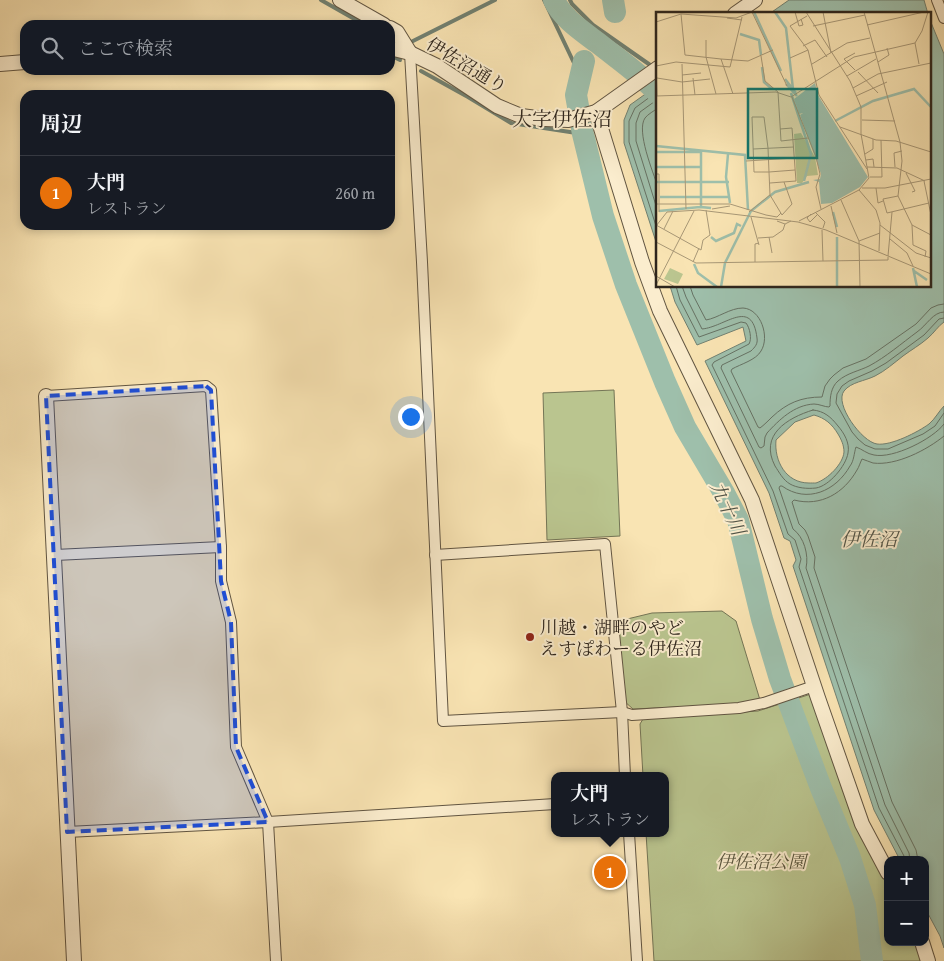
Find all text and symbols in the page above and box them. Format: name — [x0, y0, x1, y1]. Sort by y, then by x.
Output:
inset map — [656, 12, 932, 288]
search box — [20, 20, 395, 75]
street label: 伊佐沼通り — [421, 30, 513, 100]
icon: search — [38, 34, 66, 62]
text: ここで検索 — [78, 34, 173, 62]
district label: 大字伊佐沼 — [512, 104, 612, 133]
text: 周辺 — [40, 108, 82, 139]
text: 大門 — [87, 168, 125, 196]
text: 1 — [52, 181, 60, 205]
text: 260 m — [335, 181, 375, 205]
text: レストラン — [87, 196, 167, 220]
your location — [398, 404, 424, 430]
water label: 九十川 — [703, 476, 754, 542]
water label: 伊佐沼 — [840, 525, 900, 553]
place label: 川越・湖畔のやど えすぽわーる伊佐沼 — [540, 614, 702, 662]
marker: 川越・湖畔のやど えすぽわーる伊佐沼 — [524, 631, 536, 643]
popup — [551, 772, 669, 837]
text: 大門 — [570, 779, 608, 807]
text: レストラン — [570, 807, 650, 831]
park label: 伊佐沼公園 — [716, 848, 809, 875]
pin: 1 — [594, 853, 626, 891]
map controls — [884, 856, 929, 946]
button: + — [884, 856, 929, 901]
button: − — [884, 901, 929, 946]

